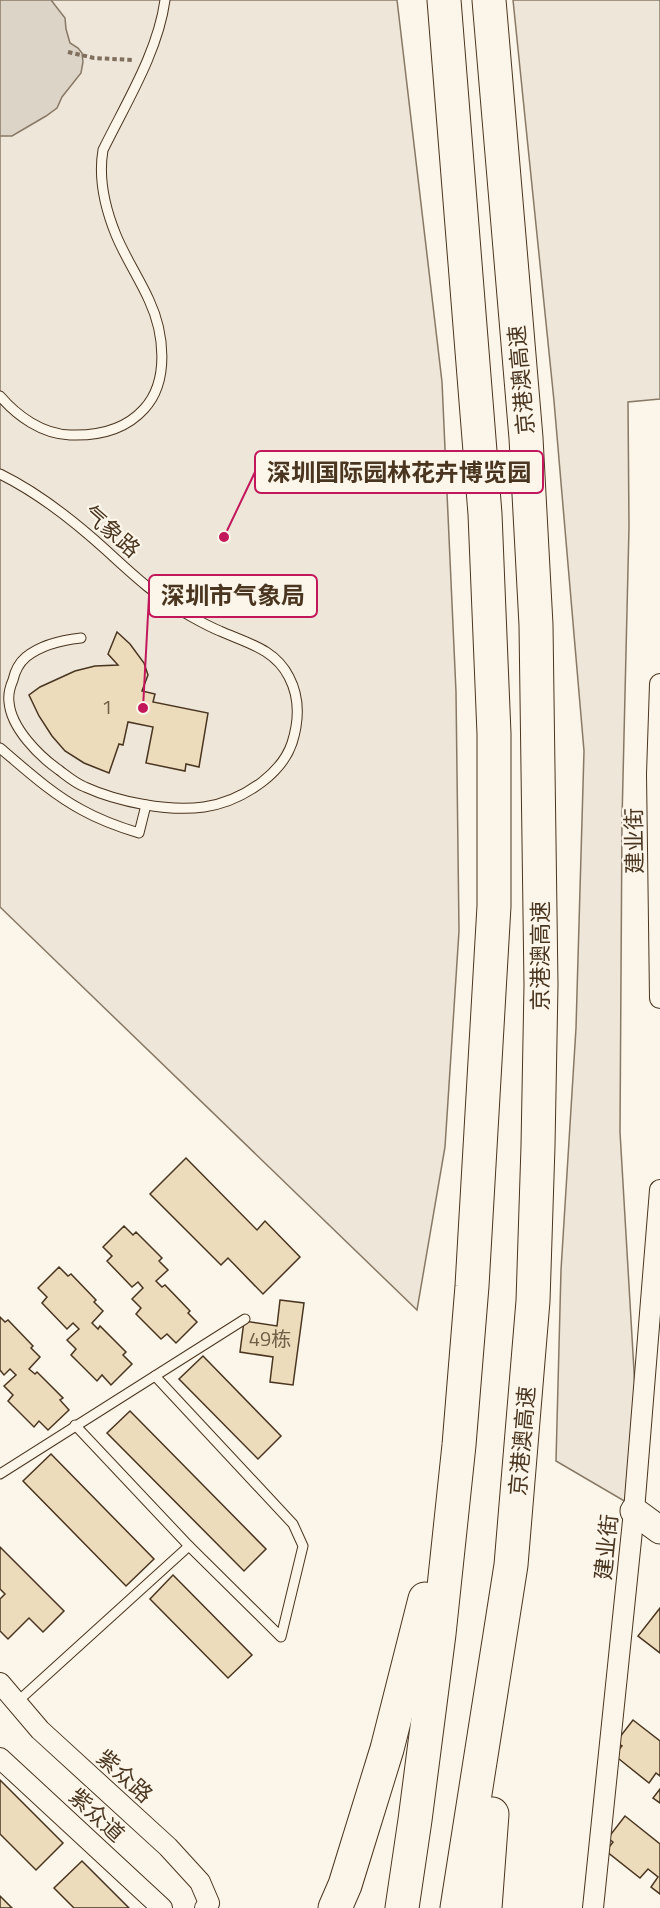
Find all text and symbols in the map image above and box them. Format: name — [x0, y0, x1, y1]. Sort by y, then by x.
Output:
street label: 京港澳高速 — [499, 324, 543, 436]
callout: 深圳国际园林花卉博览园 — [255, 451, 543, 493]
text: 深圳国际园林花卉博览园 — [267, 454, 531, 490]
street label: 气象路 — [76, 497, 148, 565]
callout: 深圳市气象局 — [149, 575, 317, 617]
text: 深圳市气象局 — [161, 577, 305, 613]
house number: 1 — [101, 691, 113, 722]
street label: 建业街 — [616, 808, 652, 874]
street label: 京港澳高速 — [523, 901, 557, 1011]
house number: 49栋 — [249, 1323, 291, 1354]
street label: 京港澳高速 — [500, 1385, 544, 1497]
street label: 建业街 — [586, 1512, 626, 1582]
street label: 紫众路 — [89, 1741, 161, 1811]
street label: 紫众道 — [61, 1780, 133, 1850]

